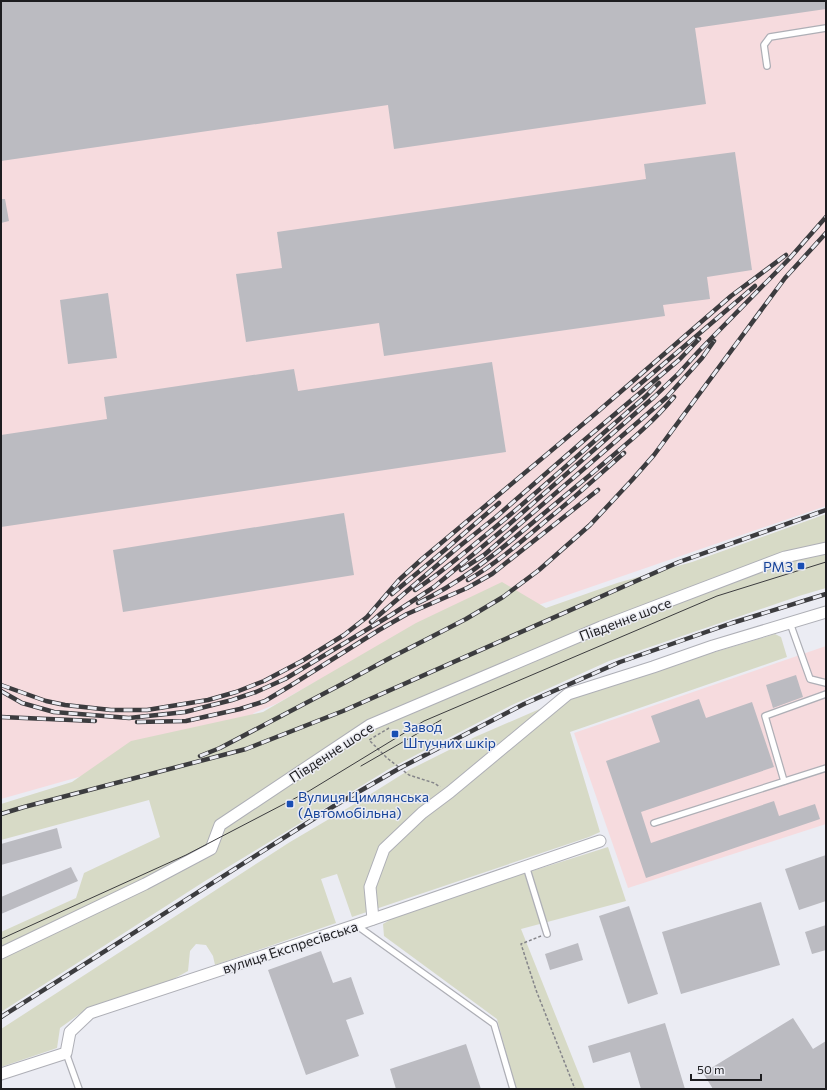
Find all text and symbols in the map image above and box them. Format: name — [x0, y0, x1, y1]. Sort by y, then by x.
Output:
place label: РМЗ — [763, 558, 793, 575]
marker: РМЗ — [796, 561, 806, 571]
street label: Південне шосе — [577, 594, 673, 644]
street label: Південне шосе — [286, 718, 376, 786]
place label: Завод Штучних шкір — [403, 718, 496, 751]
marker: Завод Штучних шкір — [390, 729, 400, 739]
place label: Вулиця Цимлянська (Автомобільна) — [298, 788, 429, 821]
marker: Вулиця Цимлянська (Автомобільна) — [285, 799, 295, 809]
street label: вулиця Експресівська — [220, 917, 360, 977]
scale bar — [691, 1056, 761, 1082]
text: 50 m — [697, 1062, 725, 1076]

